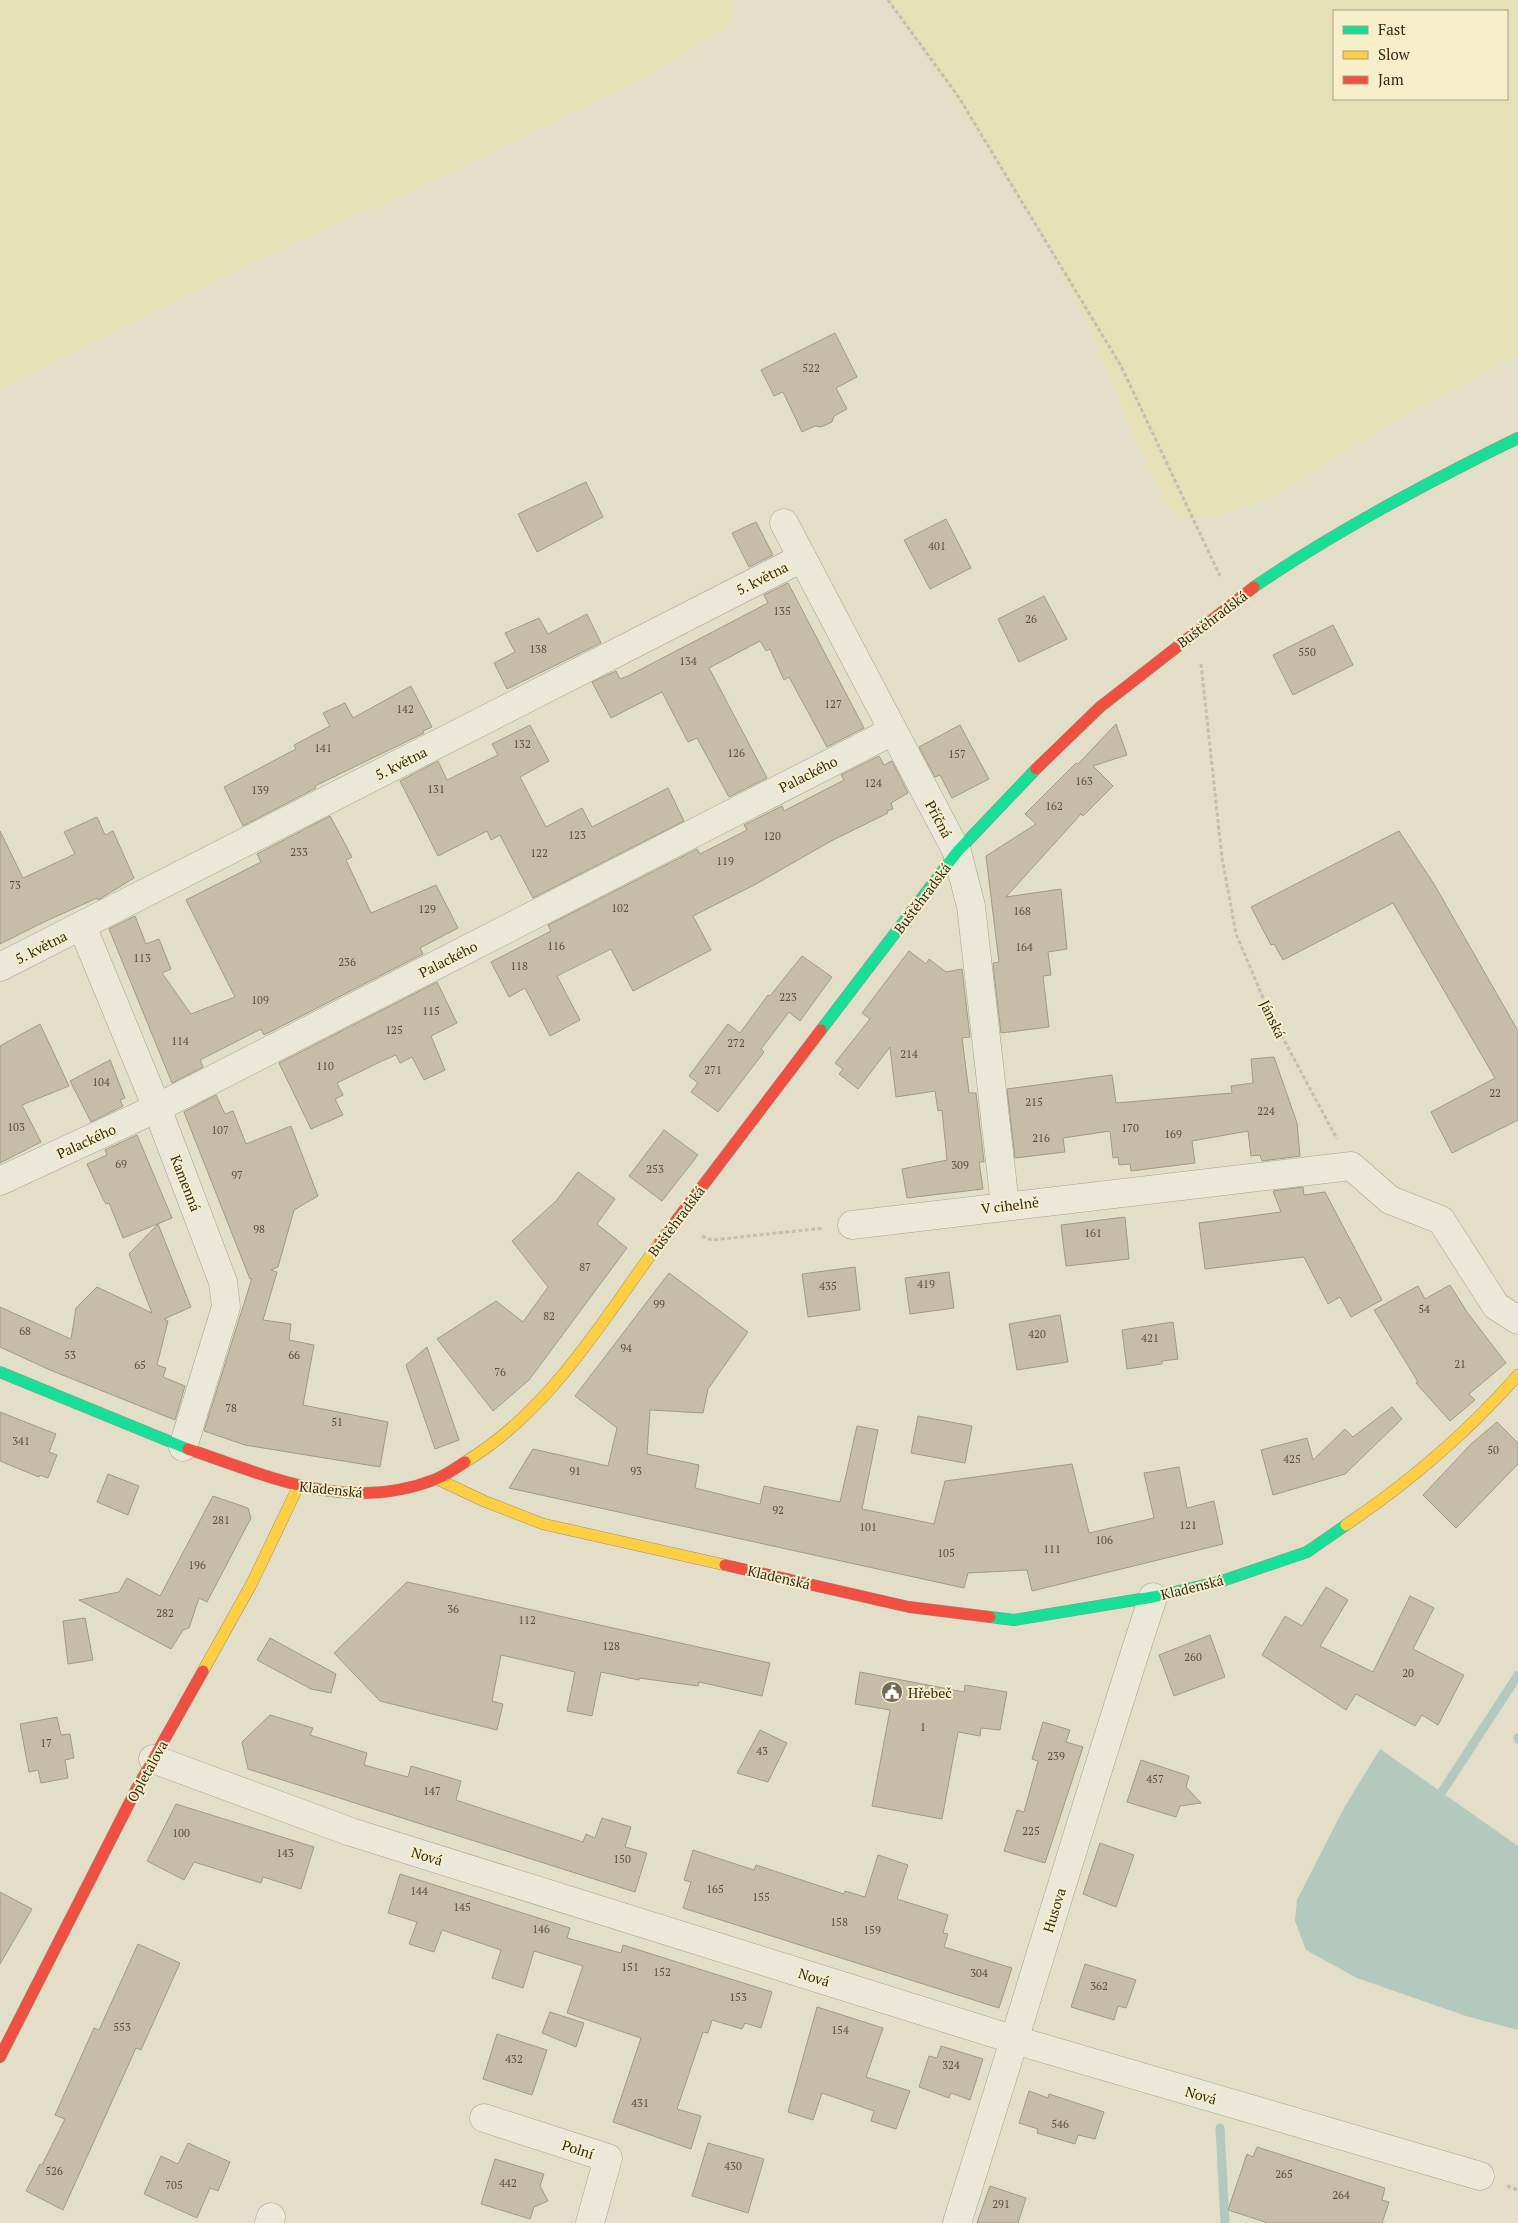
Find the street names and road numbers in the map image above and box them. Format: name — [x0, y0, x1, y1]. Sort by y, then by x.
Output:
street label: 5. května — [733, 557, 791, 599]
street label: Buštěhradská — [1173, 586, 1251, 652]
street label: 5. května — [372, 742, 430, 784]
street label: Palackého — [775, 751, 841, 797]
street label: Příčná — [921, 797, 957, 841]
street label: Buštěhradská — [889, 859, 955, 937]
street label: 5. května — [12, 926, 70, 968]
street label: Palackého — [415, 936, 481, 982]
street label: Jánská — [1256, 997, 1290, 1041]
street label: Palackého — [53, 1119, 119, 1163]
street label: Kamenná — [167, 1152, 205, 1214]
street label: Buštěhradská — [643, 1182, 709, 1260]
street label: V cihelně — [980, 1192, 1040, 1218]
street label: Kladenská — [298, 1476, 364, 1502]
street label: Kladenská — [746, 1561, 812, 1593]
street label: Kladenská — [1159, 1570, 1225, 1604]
street label: Opletalova — [122, 1737, 172, 1805]
street label: Nová — [409, 1842, 445, 1870]
street label: Husova — [1038, 1885, 1070, 1935]
street label: Nová — [796, 1963, 832, 1991]
street label: Nová — [1183, 2081, 1219, 2109]
street label: Polní — [560, 2135, 597, 2163]

